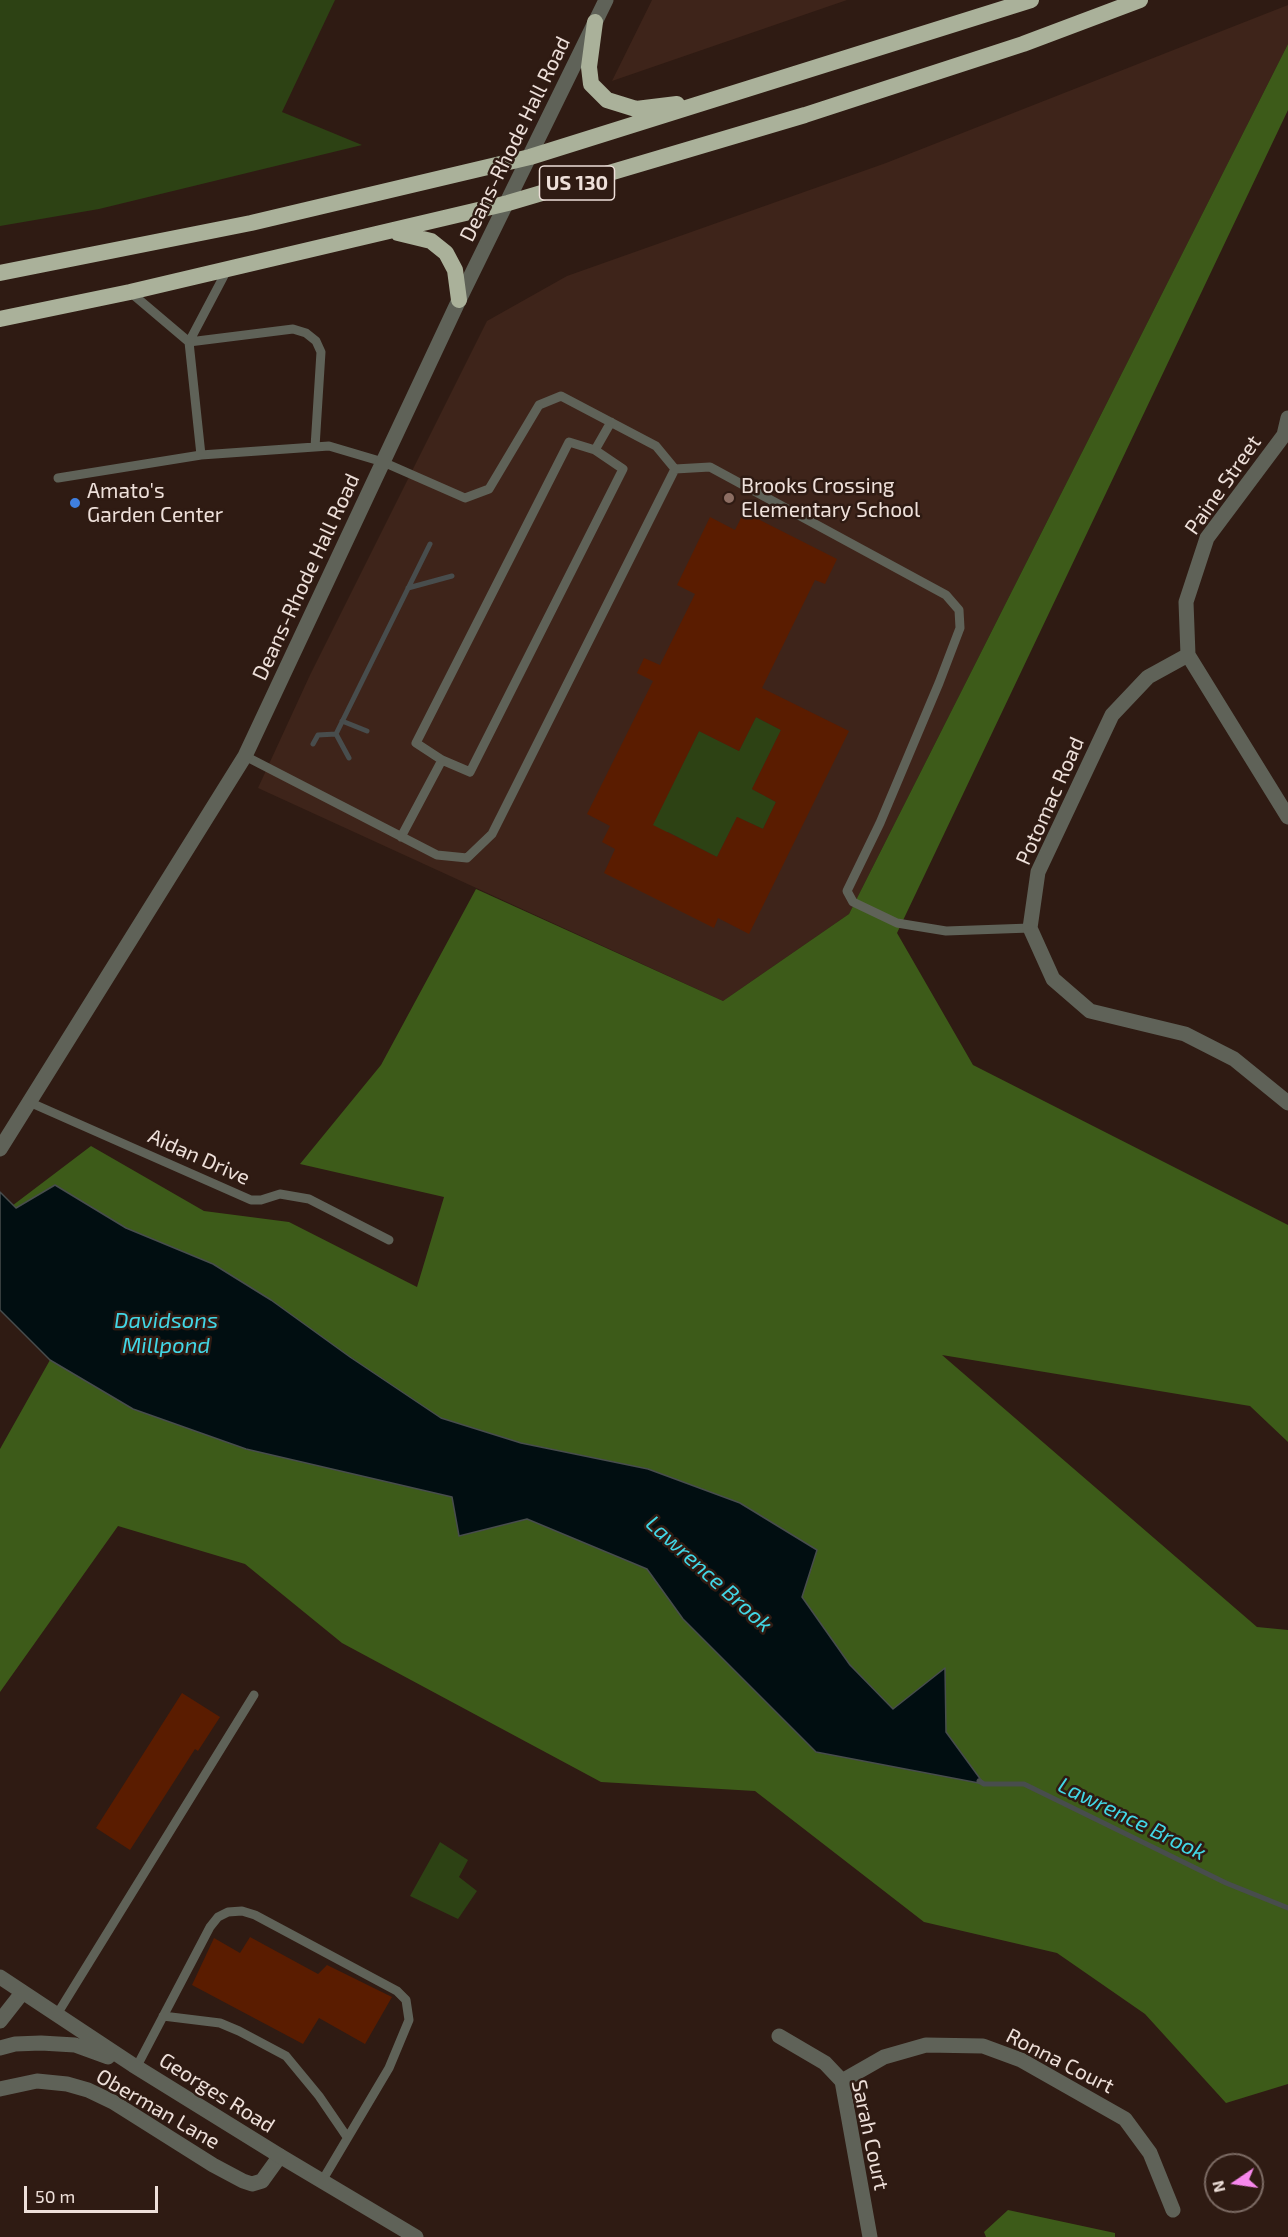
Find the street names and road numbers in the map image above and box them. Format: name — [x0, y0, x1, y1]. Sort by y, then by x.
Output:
street label: Deans-Rhode Hall Road — [454, 32, 576, 246]
road number: US 130 — [540, 166, 614, 200]
street label: Paine Street — [1180, 430, 1266, 540]
street label: Deans-Rhode Hall Road — [247, 470, 365, 684]
street label: Potomac Road — [1011, 733, 1089, 869]
street label: Aidan Drive — [144, 1123, 254, 1191]
street label: Ronna Court — [1002, 2023, 1118, 2099]
street label: Georges Road — [155, 2048, 279, 2138]
street label: Oberman Lane — [92, 2064, 224, 2154]
street label: Sarah Court — [846, 2077, 894, 2193]

